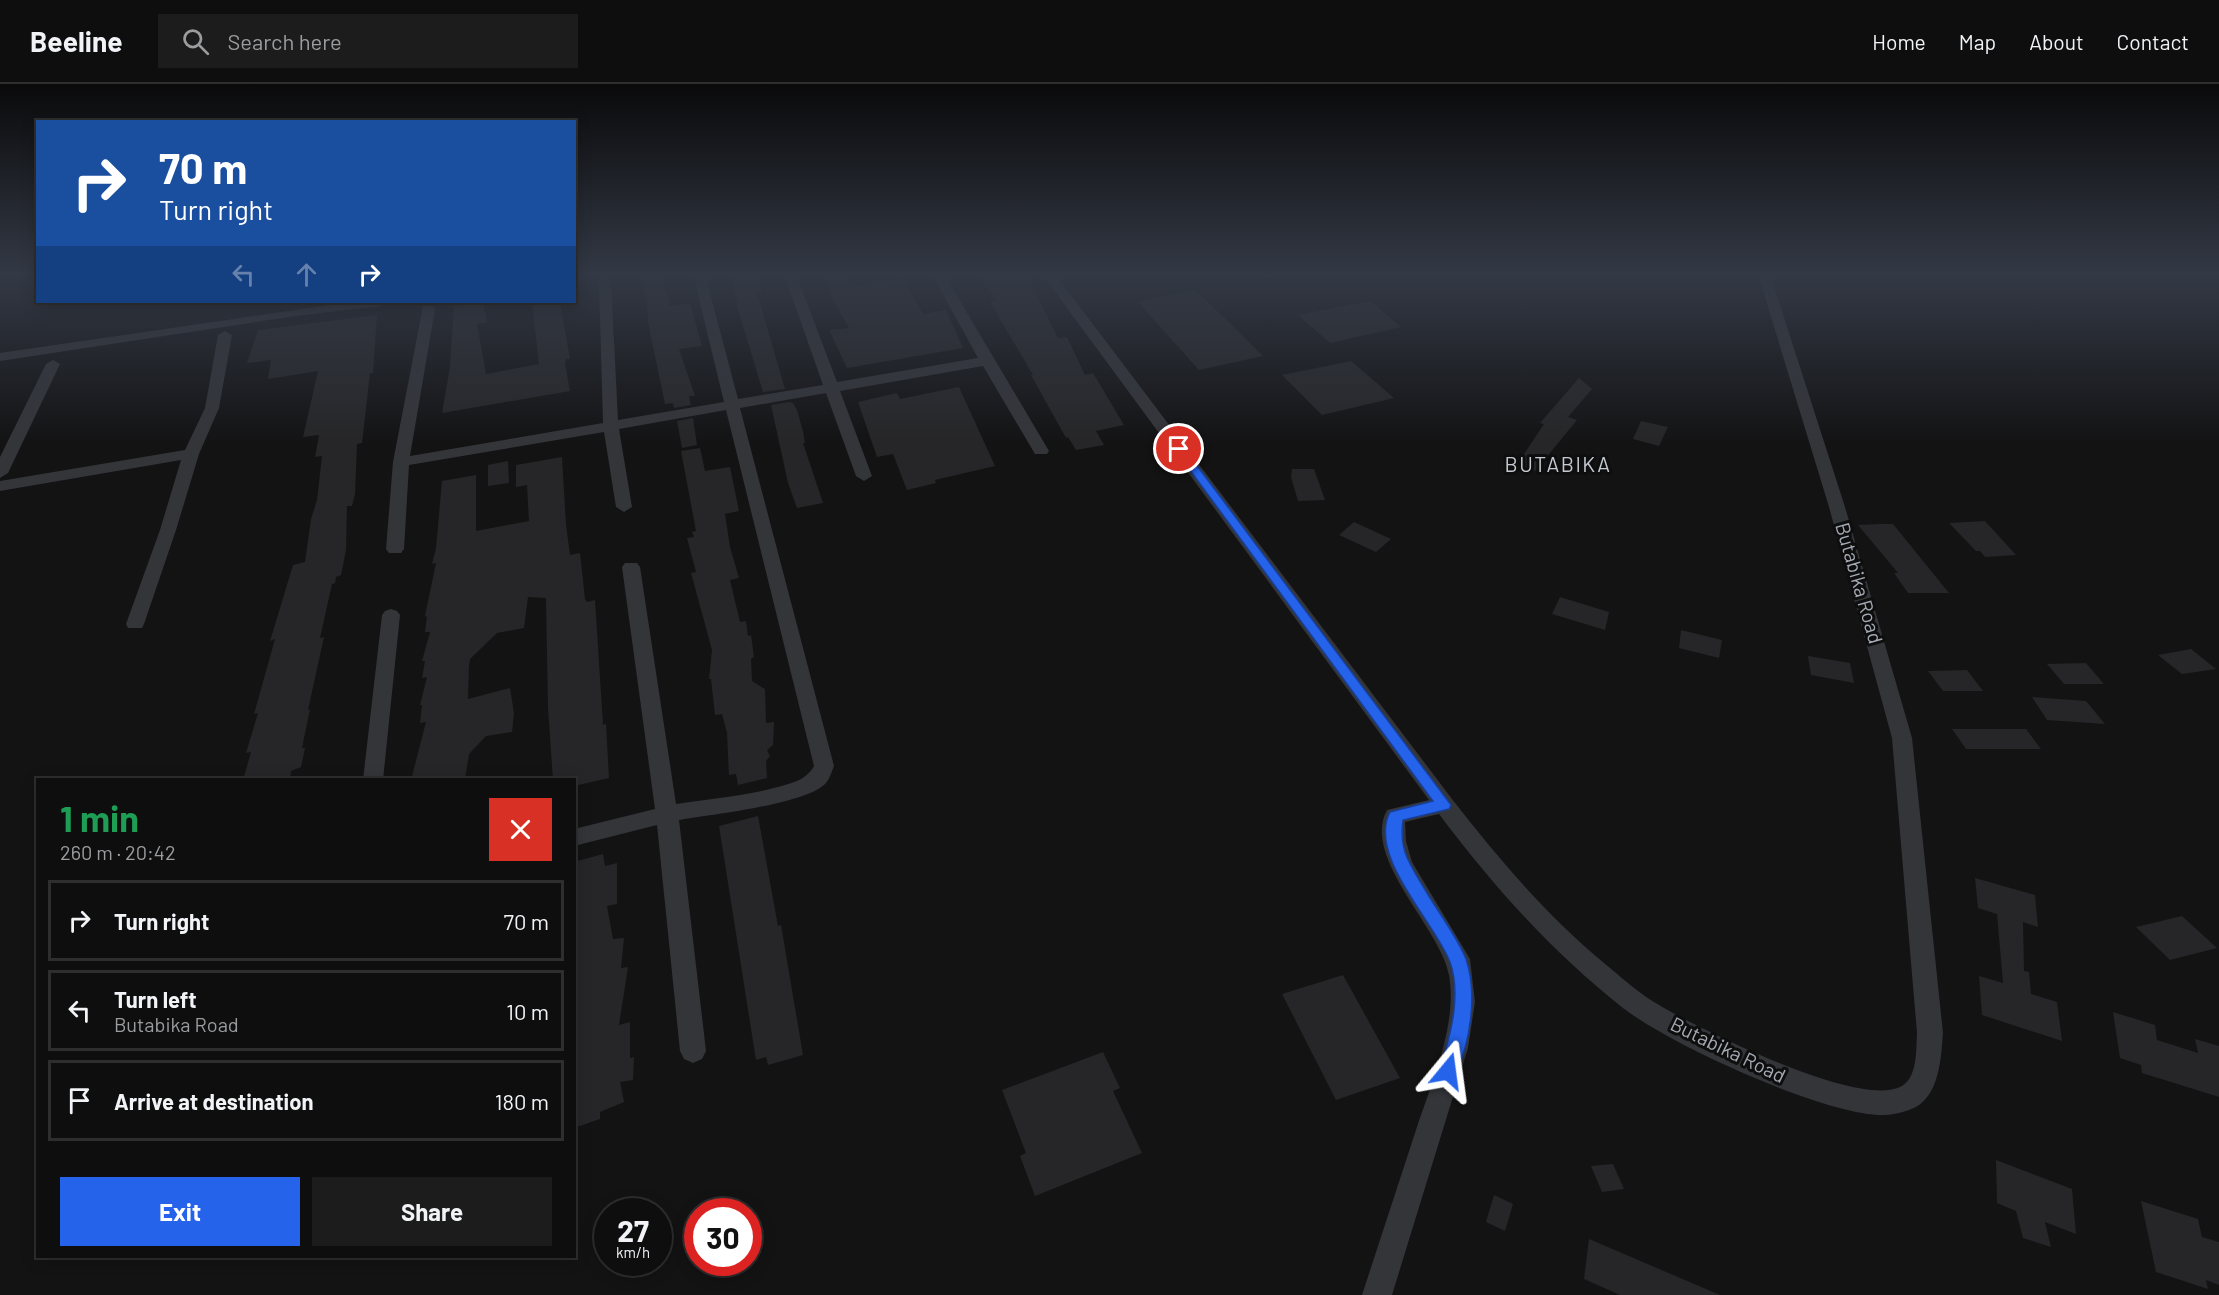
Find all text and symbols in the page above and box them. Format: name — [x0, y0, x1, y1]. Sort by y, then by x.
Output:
search box — [158, 14, 578, 68]
text: Beeline — [30, 24, 122, 58]
icon: search — [179, 25, 212, 58]
text: Search here — [227, 28, 342, 54]
text: Home — [1872, 29, 1926, 54]
text: Map — [1959, 29, 1996, 54]
text: About — [2029, 29, 2084, 54]
text: Contact — [2117, 29, 2189, 54]
text: 70 m — [159, 142, 247, 192]
icon: right — [60, 144, 138, 222]
text: Turn right — [159, 193, 273, 225]
icon: left — [227, 258, 260, 291]
icon: ahead — [290, 258, 323, 291]
icon: right — [353, 258, 386, 291]
pin — [1153, 423, 1204, 474]
icon: arrive — [1162, 432, 1195, 465]
district label: BUTABIKA — [1504, 451, 1612, 476]
street label: Butabika Road — [1831, 519, 1889, 646]
text: 1 min — [60, 796, 139, 839]
button: close — [489, 798, 552, 861]
text: 260 m · 20:42 — [60, 840, 176, 864]
icon: right — [63, 904, 96, 937]
text: Turn right — [114, 908, 209, 934]
text: 70 m — [504, 908, 549, 934]
text: Turn left — [114, 986, 197, 1012]
icon: left — [63, 994, 96, 1027]
text: 10 m — [506, 998, 549, 1024]
street label: Butabika Road — [1667, 1011, 1790, 1087]
text: Butabika Road — [114, 1012, 239, 1036]
position arrow — [1416, 1039, 1480, 1103]
icon: arrive — [63, 1084, 96, 1117]
text: Arrive at destination — [114, 1088, 313, 1114]
text: 180 m — [495, 1088, 549, 1114]
button: Exit — [60, 1177, 300, 1246]
button: Share — [312, 1177, 552, 1246]
speed limit sign: 30 — [684, 1198, 762, 1276]
text: 27 — [617, 1212, 649, 1248]
text: km/h — [616, 1243, 650, 1261]

